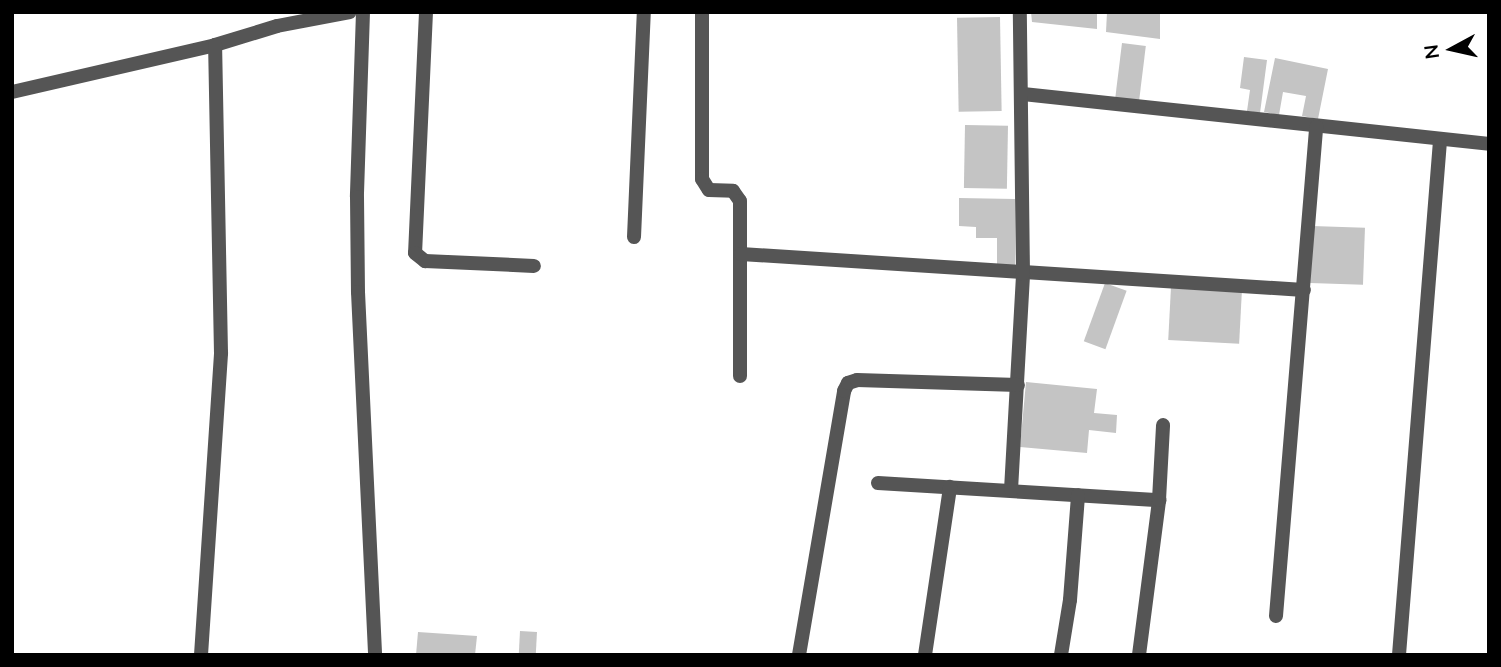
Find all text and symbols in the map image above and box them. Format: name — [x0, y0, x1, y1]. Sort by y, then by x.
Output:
north arrow — [1417, 14, 1487, 84]
text: N — [1418, 43, 1444, 61]

